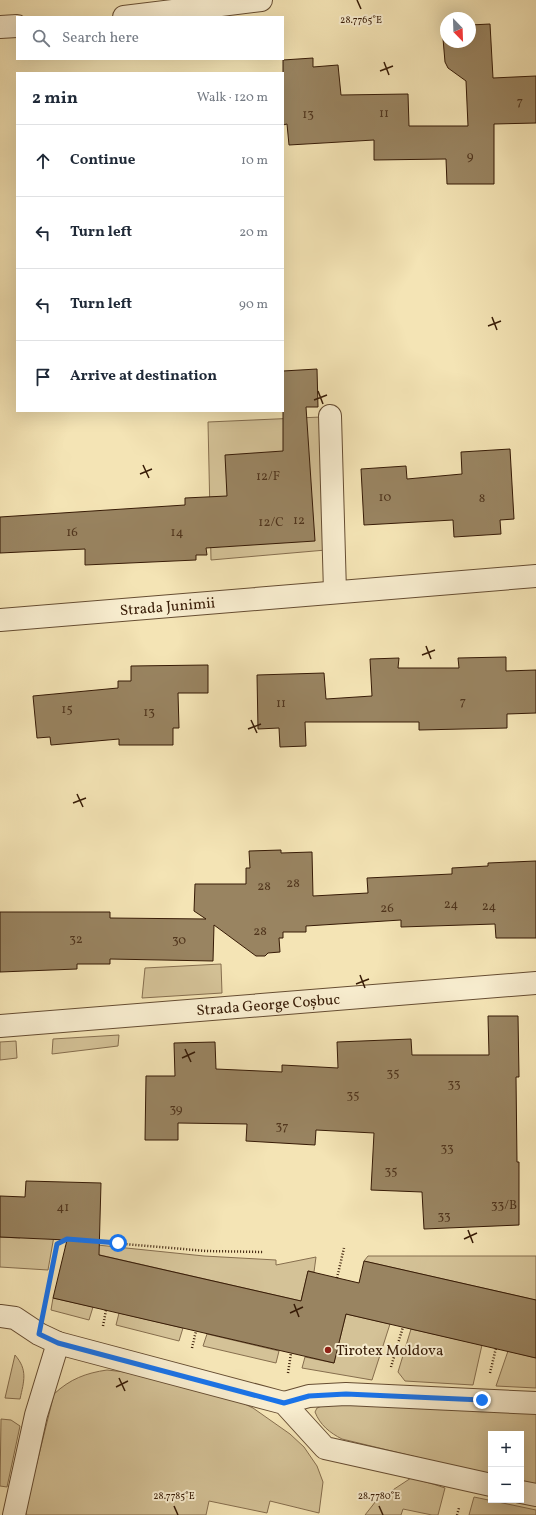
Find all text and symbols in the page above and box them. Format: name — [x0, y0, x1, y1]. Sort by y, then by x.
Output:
north arrow — [440, 12, 476, 48]
text: 28.7765°E — [340, 13, 382, 27]
search box — [16, 16, 284, 60]
icon: search — [30, 27, 52, 49]
text: Search here — [62, 28, 139, 49]
text: 2 min — [32, 87, 78, 110]
text: Walk · 120 m — [197, 89, 268, 107]
house number: 7 — [517, 93, 523, 111]
house number: 11 — [379, 105, 389, 123]
house number: 13 — [302, 106, 314, 124]
house number: 9 — [467, 148, 474, 166]
icon: ahead — [32, 150, 54, 172]
text: Continue — [70, 150, 135, 171]
text: 10 m — [241, 152, 268, 170]
icon: left — [32, 222, 54, 244]
text: Turn left — [70, 222, 132, 243]
text: 20 m — [239, 224, 268, 242]
icon: left — [32, 294, 54, 316]
text: Turn left — [70, 294, 132, 315]
text: 90 m — [239, 296, 268, 314]
icon: arrive — [32, 366, 54, 388]
text: Arrive at destination — [70, 366, 217, 387]
house number: 12/F — [256, 468, 280, 486]
house number: 10 — [379, 489, 392, 507]
house number: 8 — [479, 490, 485, 508]
house number: 12 — [293, 512, 305, 530]
house number: 12/C — [258, 514, 284, 532]
house number: 16 — [66, 524, 78, 542]
house number: 14 — [171, 524, 184, 542]
street label: Strada Junimii — [119, 593, 216, 622]
house number: 7 — [460, 693, 466, 711]
house number: 11 — [276, 695, 286, 713]
house number: 15 — [61, 701, 73, 719]
house number: 13 — [143, 704, 155, 722]
house number: 28 — [286, 875, 300, 893]
house number: 28 — [257, 878, 271, 896]
house number: 24 — [444, 896, 458, 914]
house number: 24 — [482, 898, 496, 916]
house number: 26 — [380, 900, 394, 918]
house number: 28 — [253, 923, 267, 941]
house number: 32 — [69, 931, 83, 949]
house number: 30 — [172, 932, 186, 950]
street label: Strada George Coșbuc — [196, 990, 341, 1022]
house number: 35 — [387, 1065, 399, 1083]
house number: 33 — [447, 1076, 461, 1094]
house number: 35 — [347, 1087, 359, 1105]
house number: 39 — [169, 1101, 183, 1119]
house number: 37 — [276, 1118, 288, 1136]
house number: 33 — [440, 1140, 454, 1158]
house number: 35 — [385, 1163, 397, 1181]
house number: 33/B — [491, 1197, 517, 1215]
house number: 41 — [57, 1199, 69, 1217]
house number: 33 — [437, 1208, 451, 1226]
route start — [109, 1234, 127, 1252]
place label: Tirotex Moldova — [336, 1341, 444, 1362]
marker: Tirotex Moldova — [323, 1345, 333, 1355]
route end — [473, 1391, 491, 1409]
map controls — [488, 1431, 524, 1503]
button: + — [488, 1431, 524, 1467]
button: − — [488, 1467, 524, 1503]
text: 28.7785°E — [153, 1489, 195, 1503]
text: 28.7780°E — [358, 1489, 400, 1503]

